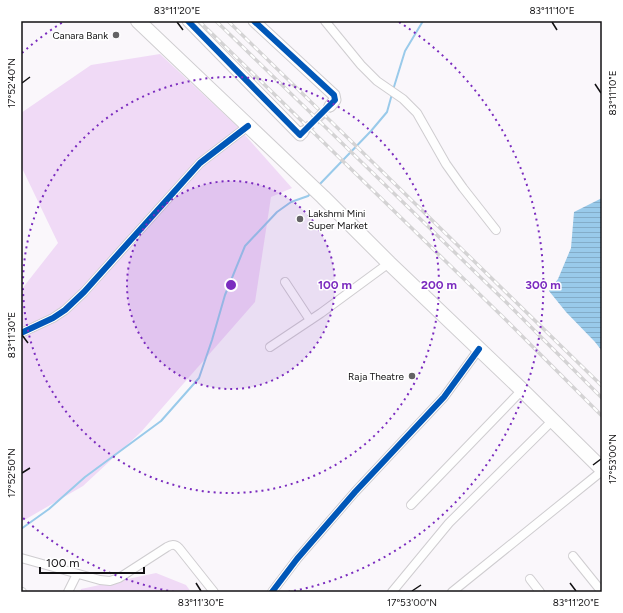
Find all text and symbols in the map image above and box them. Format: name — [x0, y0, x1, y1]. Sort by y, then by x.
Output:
text: 83°11'20"E — [154, 4, 200, 17]
text: 83°11'10"E — [529, 4, 575, 17]
place label: Canara Bank — [52, 29, 108, 42]
marker: Canara Bank — [111, 30, 121, 40]
text: 17°52'40"N — [5, 58, 18, 108]
text: 83°11'10"E — [606, 70, 619, 116]
place label: Lakshmi Mini Super Market — [308, 207, 368, 232]
marker: Lakshmi Mini Super Market — [295, 214, 305, 224]
centre of rings — [224, 278, 238, 292]
text: 100 m — [318, 278, 352, 292]
text: 200 m — [421, 278, 457, 292]
text: 300 m — [525, 278, 561, 292]
text: 83°11'30"E — [5, 312, 18, 358]
place label: Raja Theatre — [348, 370, 405, 383]
marker: Raja Theatre — [407, 371, 417, 381]
text: 17°53'00"N — [606, 434, 619, 484]
text: 17°52'50"N — [5, 448, 18, 498]
scale bar — [40, 549, 144, 575]
text: 100 m — [46, 556, 80, 570]
text: 83°11'30"E — [178, 596, 224, 609]
text: 17°53'00"N — [387, 596, 437, 609]
text: 83°11'20"E — [553, 596, 599, 609]

